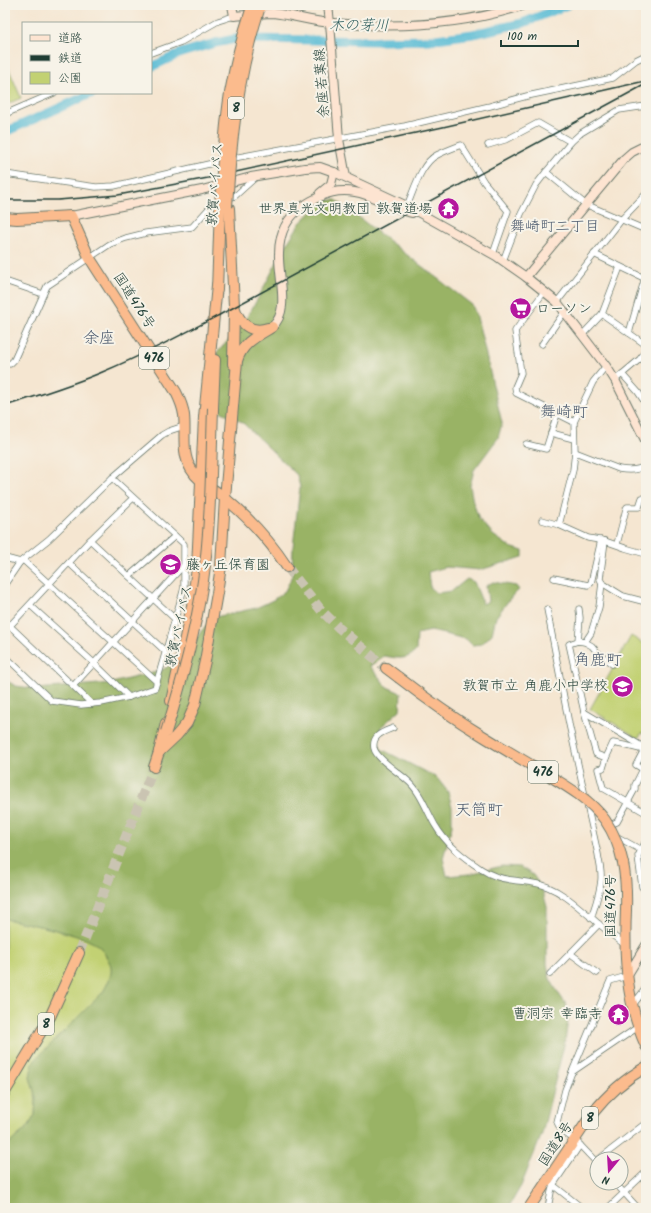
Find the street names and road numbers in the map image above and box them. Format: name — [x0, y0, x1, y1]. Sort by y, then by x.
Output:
street label: 余座若葉線 — [309, 47, 335, 119]
road number: 8 — [228, 97, 244, 119]
street label: 敦賀バイパス — [201, 141, 229, 227]
street label: 国道476号 — [107, 268, 161, 334]
road number: 476 — [139, 347, 169, 369]
street label: 敦賀バイパス — [160, 583, 198, 669]
road number: 476 — [528, 761, 558, 783]
street label: 国道476号 — [600, 874, 622, 938]
road number: 8 — [38, 1013, 54, 1035]
road number: 8 — [582, 1107, 598, 1129]
street label: 国道8号 — [533, 1117, 579, 1171]

